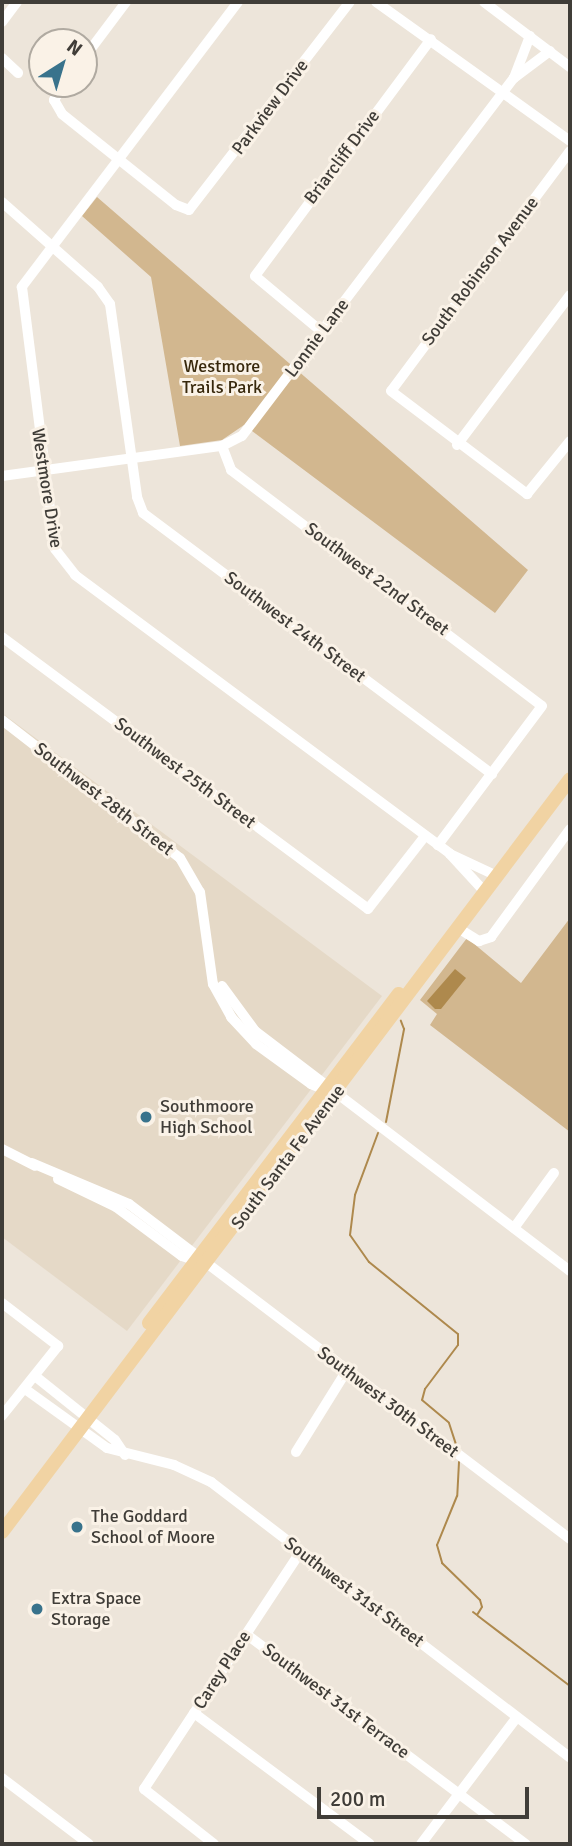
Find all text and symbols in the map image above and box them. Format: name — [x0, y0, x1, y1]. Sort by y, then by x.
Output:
north arrow — [28, 28, 98, 98]
text: N — [62, 34, 87, 61]
street label: Parkview Drive — [227, 55, 313, 159]
street label: Briarcliff Drive — [300, 106, 384, 208]
street label: South Robinson Avenue — [417, 192, 543, 350]
street label: Lonnie Lane — [280, 294, 354, 382]
park label: Westmore Trails Park — [182, 356, 262, 398]
street label: Westmore Drive — [27, 427, 67, 549]
street label: Southwest 22nd Street — [301, 518, 453, 640]
street label: Southwest 24th Street — [220, 567, 370, 687]
street label: Southwest 25th Street — [110, 713, 260, 833]
street label: Southwest 28th Street — [30, 738, 178, 860]
street label: South Santa Fe Avenue — [226, 1080, 350, 1234]
place label: Southmoore High School — [160, 1096, 254, 1138]
marker: Southmoore High School — [138, 1109, 154, 1125]
street label: Southwest 30th Street — [313, 1342, 463, 1462]
place label: The Goddard School of Moore — [91, 1506, 215, 1548]
marker: The Goddard School of Moore — [69, 1519, 85, 1535]
street label: Southwest 31st Street — [280, 1532, 428, 1652]
place label: Extra Space Storage — [51, 1588, 141, 1630]
marker: Extra Space Storage — [29, 1601, 45, 1617]
street label: Carey Place — [189, 1627, 255, 1713]
street label: Southwest 31st Terrace — [258, 1639, 414, 1763]
scale bar — [320, 1772, 532, 1816]
text: 200 m — [330, 1786, 385, 1812]

